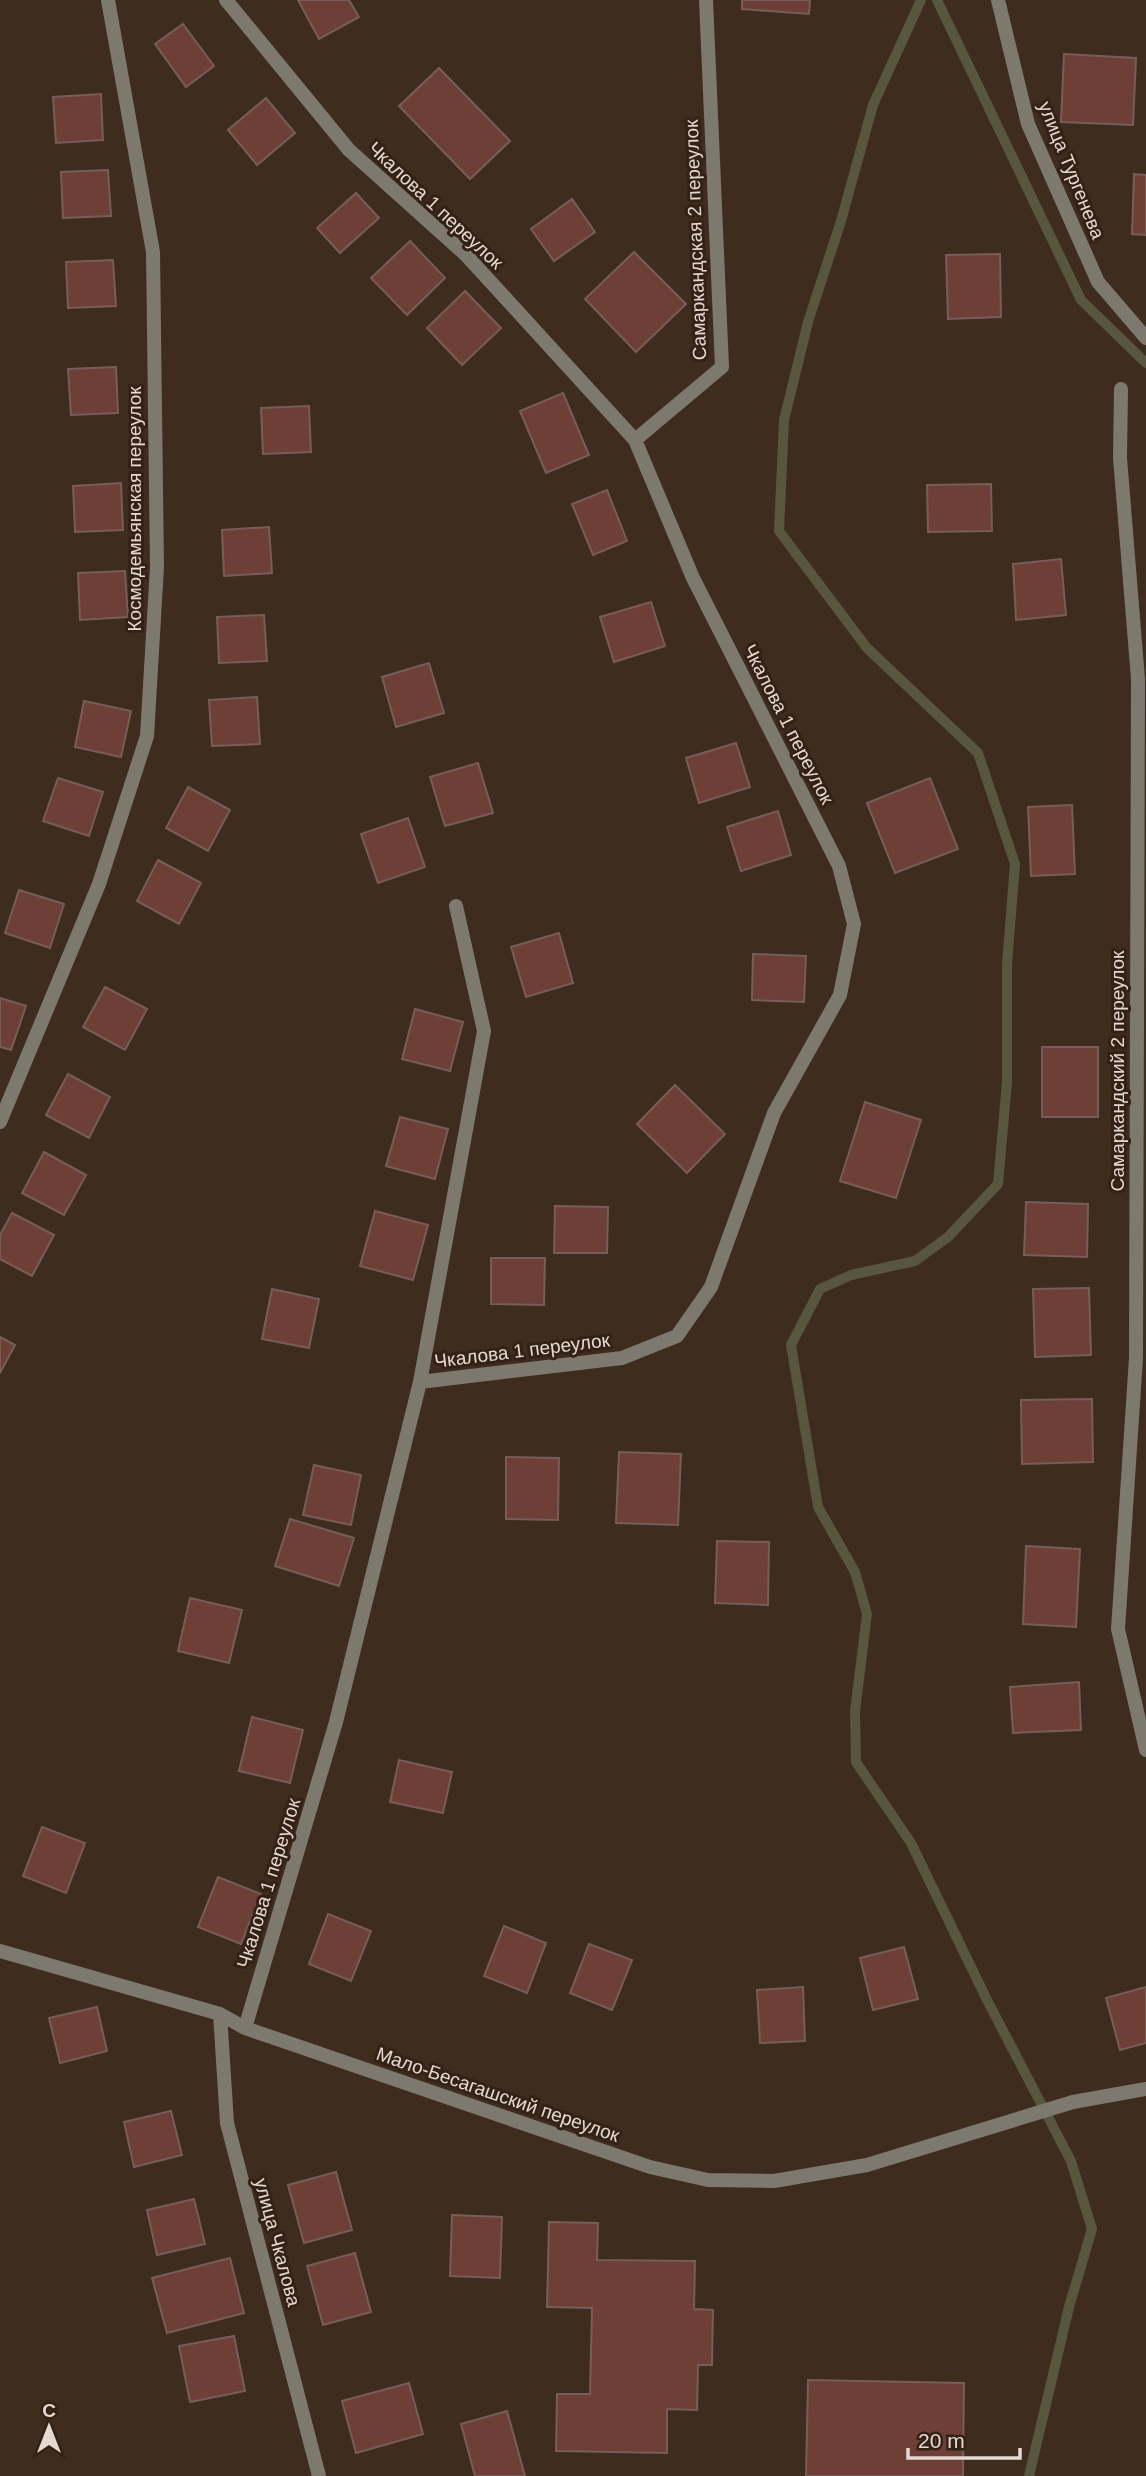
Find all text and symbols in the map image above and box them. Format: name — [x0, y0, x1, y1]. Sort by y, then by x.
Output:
street label: улица Тургенева — [1034, 98, 1109, 242]
street label: Самаркандская 2 переулок — [681, 119, 710, 361]
street label: Чкалова 1 переулок — [364, 138, 508, 274]
street label: Космодемьянская переулок — [124, 386, 145, 632]
street label: Чкалова 1 переулок — [739, 641, 838, 808]
street label: Самаркандский 2 переулок — [1107, 950, 1128, 1191]
street label: Чкалова 1 переулок — [433, 1329, 612, 1372]
street label: Чкалова 1 переулок — [233, 1795, 305, 1971]
street label: Мало-Бесагашский переулок — [374, 2043, 623, 2146]
street label: улица Чкалова — [250, 2176, 305, 2309]
north arrow — [14, 2392, 84, 2462]
text: С — [42, 2400, 56, 2421]
scale bar — [908, 2416, 1020, 2460]
text: 20 m — [918, 2429, 965, 2452]

